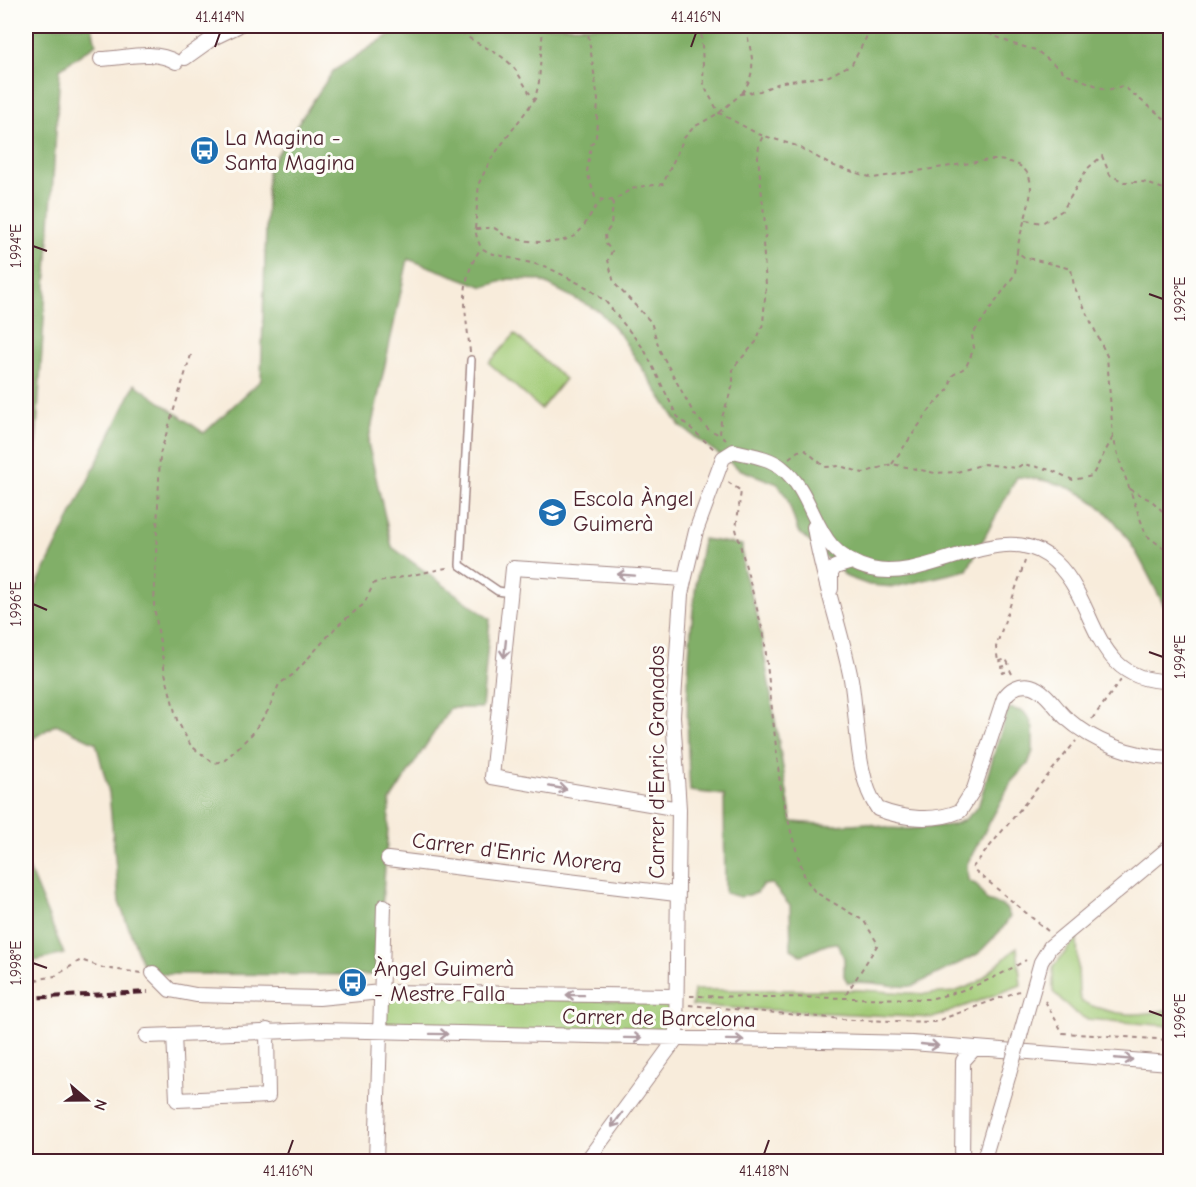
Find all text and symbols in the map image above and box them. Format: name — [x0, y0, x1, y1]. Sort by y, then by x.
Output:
text: 41.414°N — [195, 8, 245, 26]
text: 41.416°N — [671, 8, 721, 26]
place label: La Magina - Santa Magina — [225, 125, 355, 176]
bus stop icon: La Magina - Santa Magina — [188, 135, 220, 167]
text: 1.994°E — [7, 224, 25, 268]
text: 1.992°E — [1171, 277, 1189, 321]
place label: Escola Àngel Guimerà — [573, 486, 694, 537]
school or university icon: Escola Àngel Guimerà — [536, 496, 568, 528]
one-way arrow — [616, 569, 636, 580]
text: 1.996°E — [7, 581, 25, 627]
text: 1.994°E — [1171, 635, 1189, 679]
one-way arrow — [499, 639, 510, 659]
street label: Carrer d'Enric Granados — [644, 645, 670, 879]
one-way arrow — [548, 783, 568, 794]
street label: Carrer d'Enric Morera — [411, 827, 623, 879]
text: 1.998°E — [7, 941, 25, 985]
place label: Àngel Guimerà - Mestre Falla — [374, 956, 514, 1007]
bus stop icon: Àngel Guimerà - Mestre Falla — [337, 966, 369, 998]
one-way arrow — [565, 989, 585, 1001]
text: 1.996°E — [1171, 993, 1189, 1039]
street label: Carrer de Barcelona — [562, 1003, 756, 1033]
one-way arrow — [428, 1028, 448, 1040]
one-way arrow — [623, 1033, 643, 1044]
one-way arrow — [724, 1034, 744, 1046]
one-way arrow — [919, 1040, 939, 1051]
one-way arrow — [1114, 1054, 1134, 1065]
north arrow — [57, 1070, 117, 1130]
text: N — [90, 1097, 110, 1113]
one-way arrow — [611, 1112, 623, 1128]
text: 41.416°N — [263, 1162, 313, 1180]
text: 41.418°N — [739, 1162, 789, 1180]

